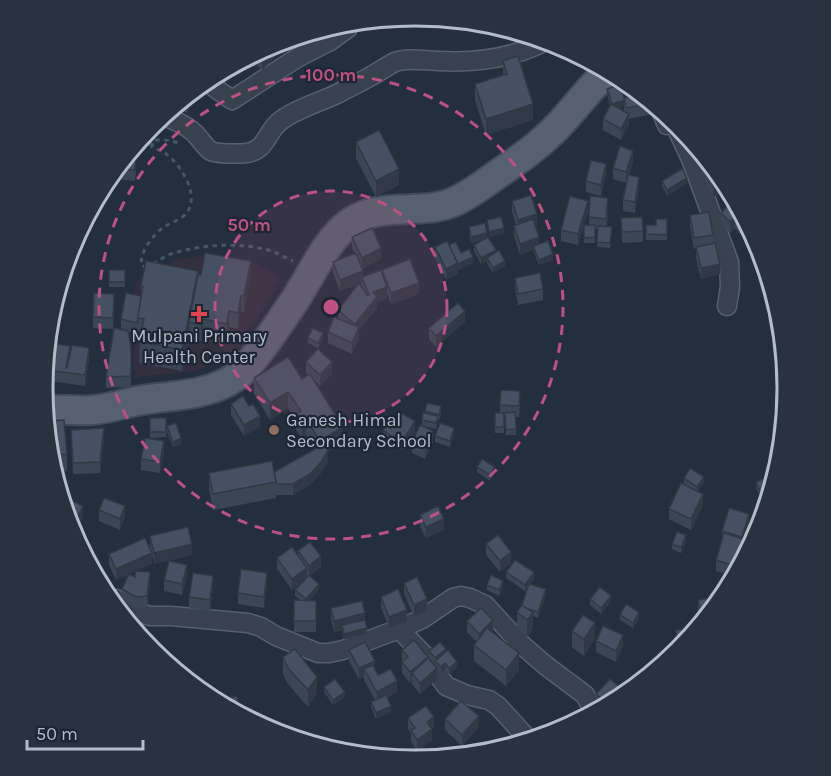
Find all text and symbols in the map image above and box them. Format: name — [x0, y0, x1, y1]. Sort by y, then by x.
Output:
text: 100 m — [306, 64, 356, 86]
text: 50 m — [227, 214, 271, 236]
centre of rings — [321, 297, 341, 317]
marker: Mulpani Primary Health Center — [190, 305, 208, 323]
place label: Mulpani Primary Health Center — [131, 325, 267, 368]
place label: Ganesh Himal Secondary School — [286, 409, 432, 452]
marker: Ganesh Himal Secondary School — [267, 423, 281, 437]
scale bar — [27, 713, 142, 751]
text: 50 m — [36, 723, 78, 745]

